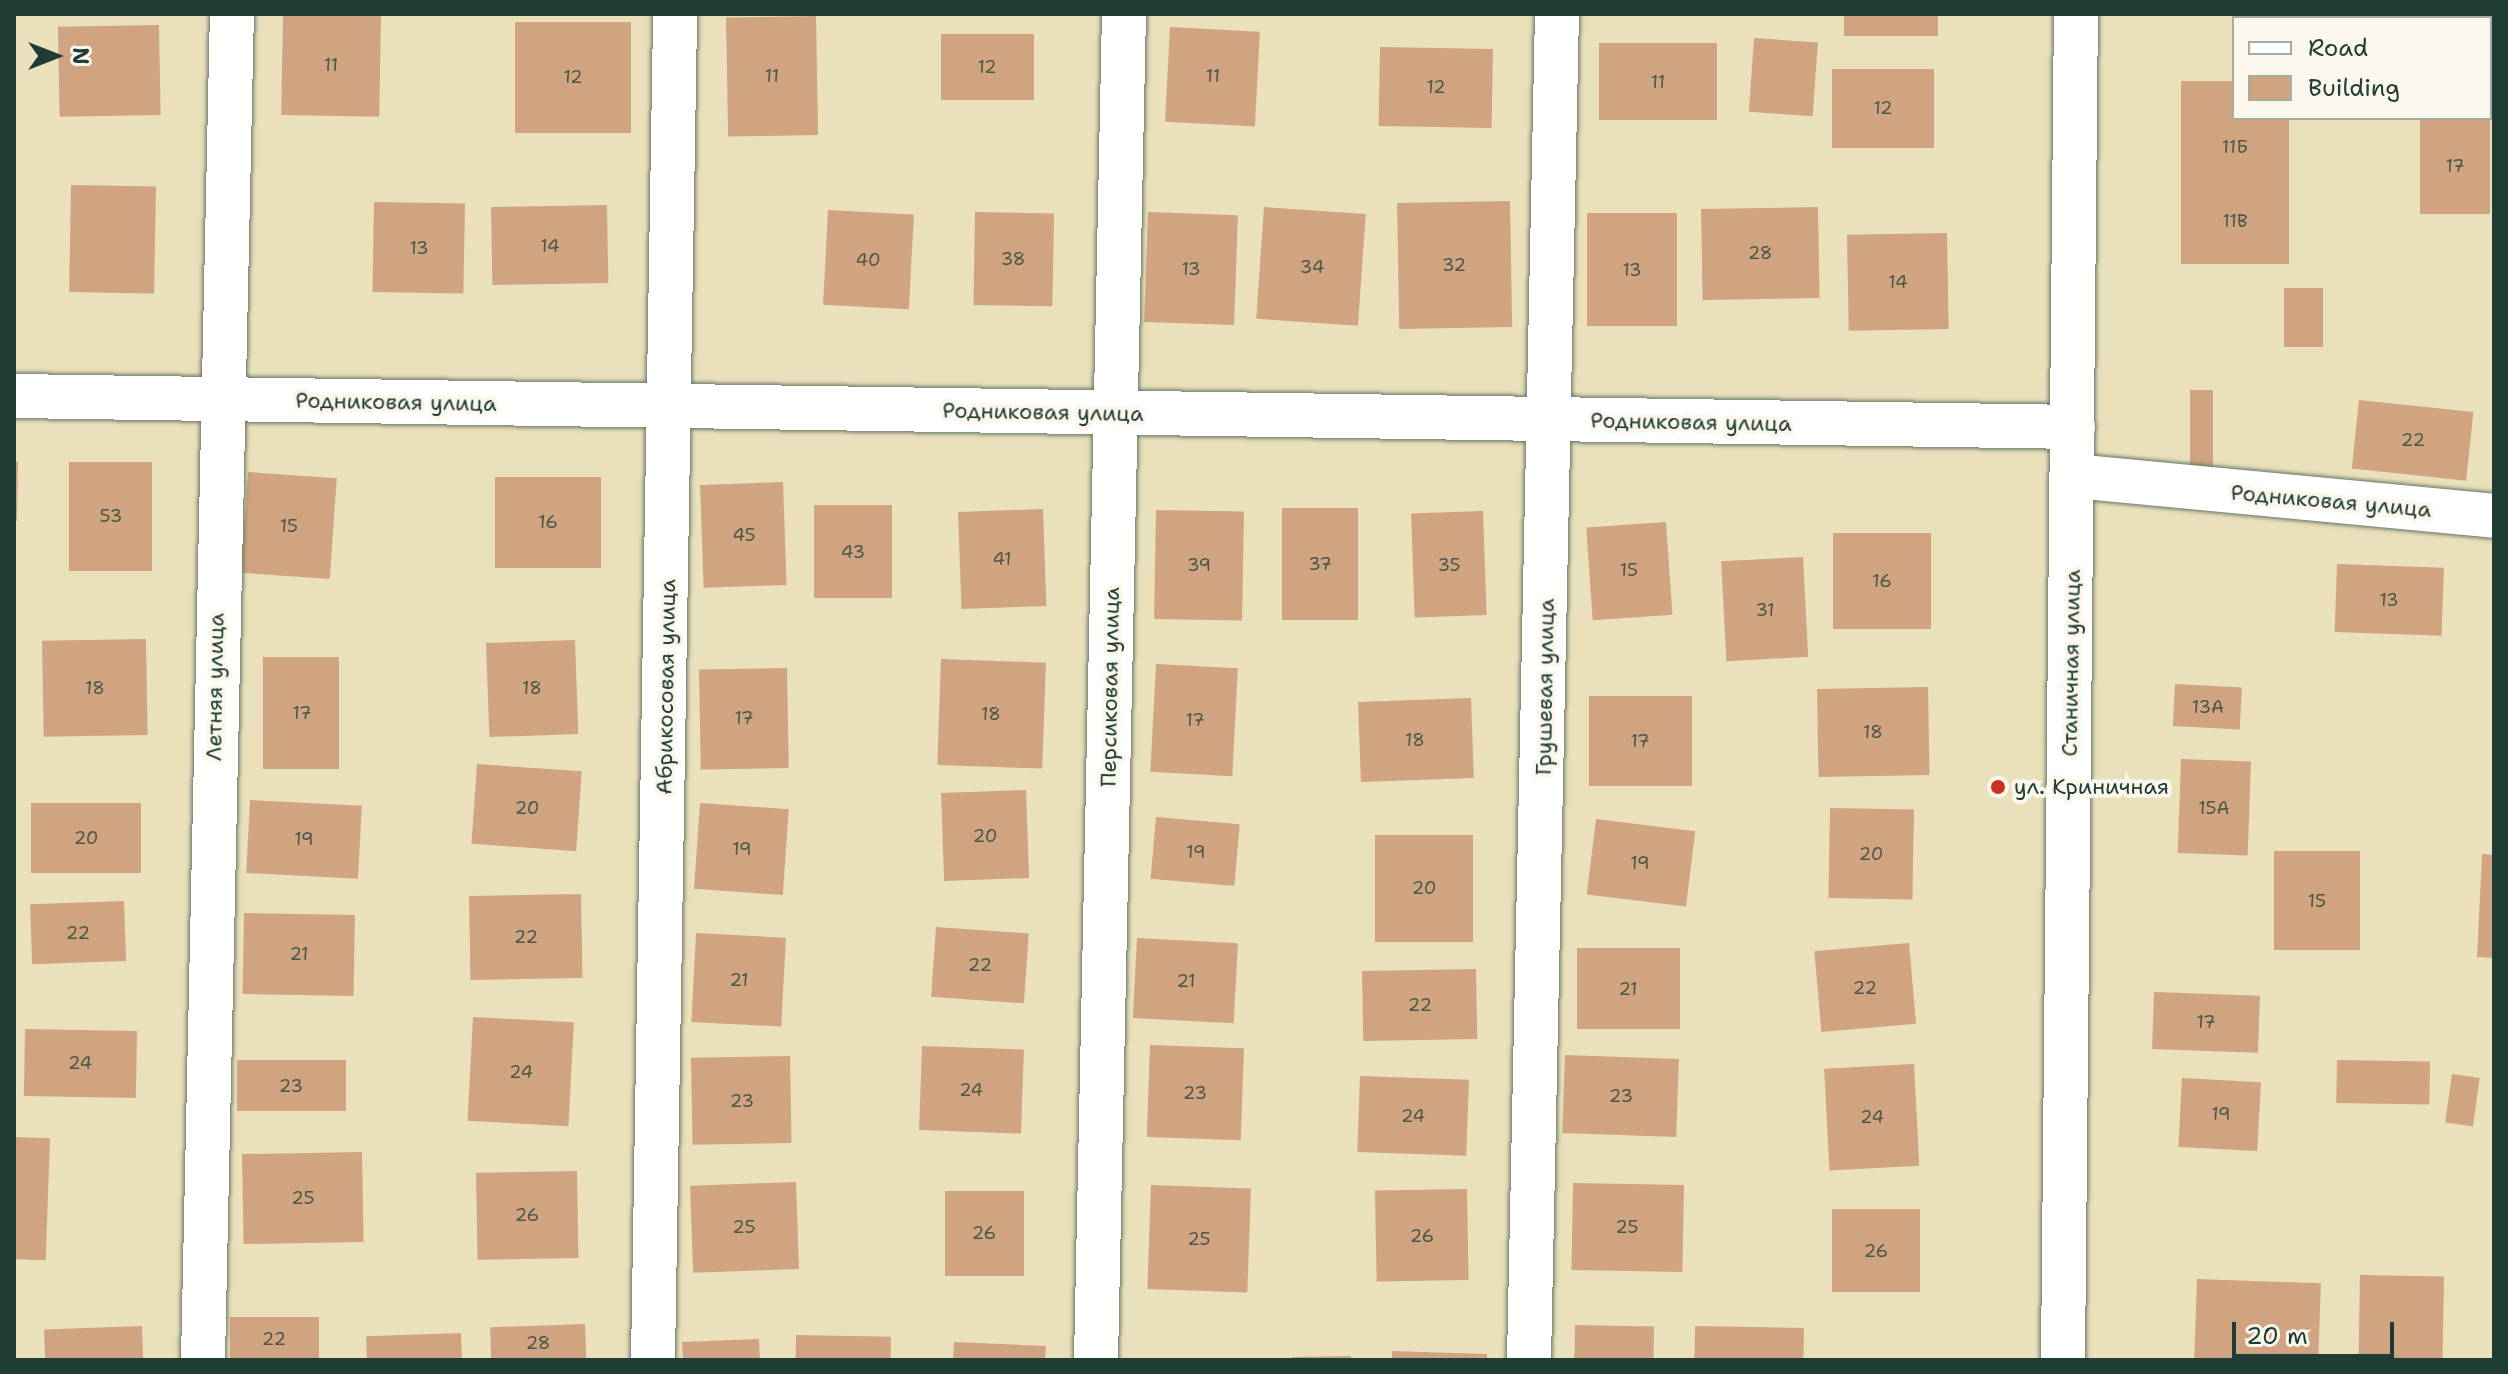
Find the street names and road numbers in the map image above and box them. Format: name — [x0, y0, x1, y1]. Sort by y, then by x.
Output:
street label: Родниковая улица — [295, 387, 497, 417]
street label: Родниковая улица — [942, 397, 1144, 427]
street label: Родниковая улица — [1590, 407, 1792, 437]
street label: Родниковая улица — [2230, 479, 2432, 523]
street label: Станичная улица — [2056, 569, 2086, 757]
street label: Абрикосовая улица — [651, 579, 681, 795]
street label: Персиковая улица — [1095, 587, 1125, 787]
street label: Грушевая улица — [1530, 598, 1560, 776]
street label: Летняя улица — [201, 613, 229, 761]

